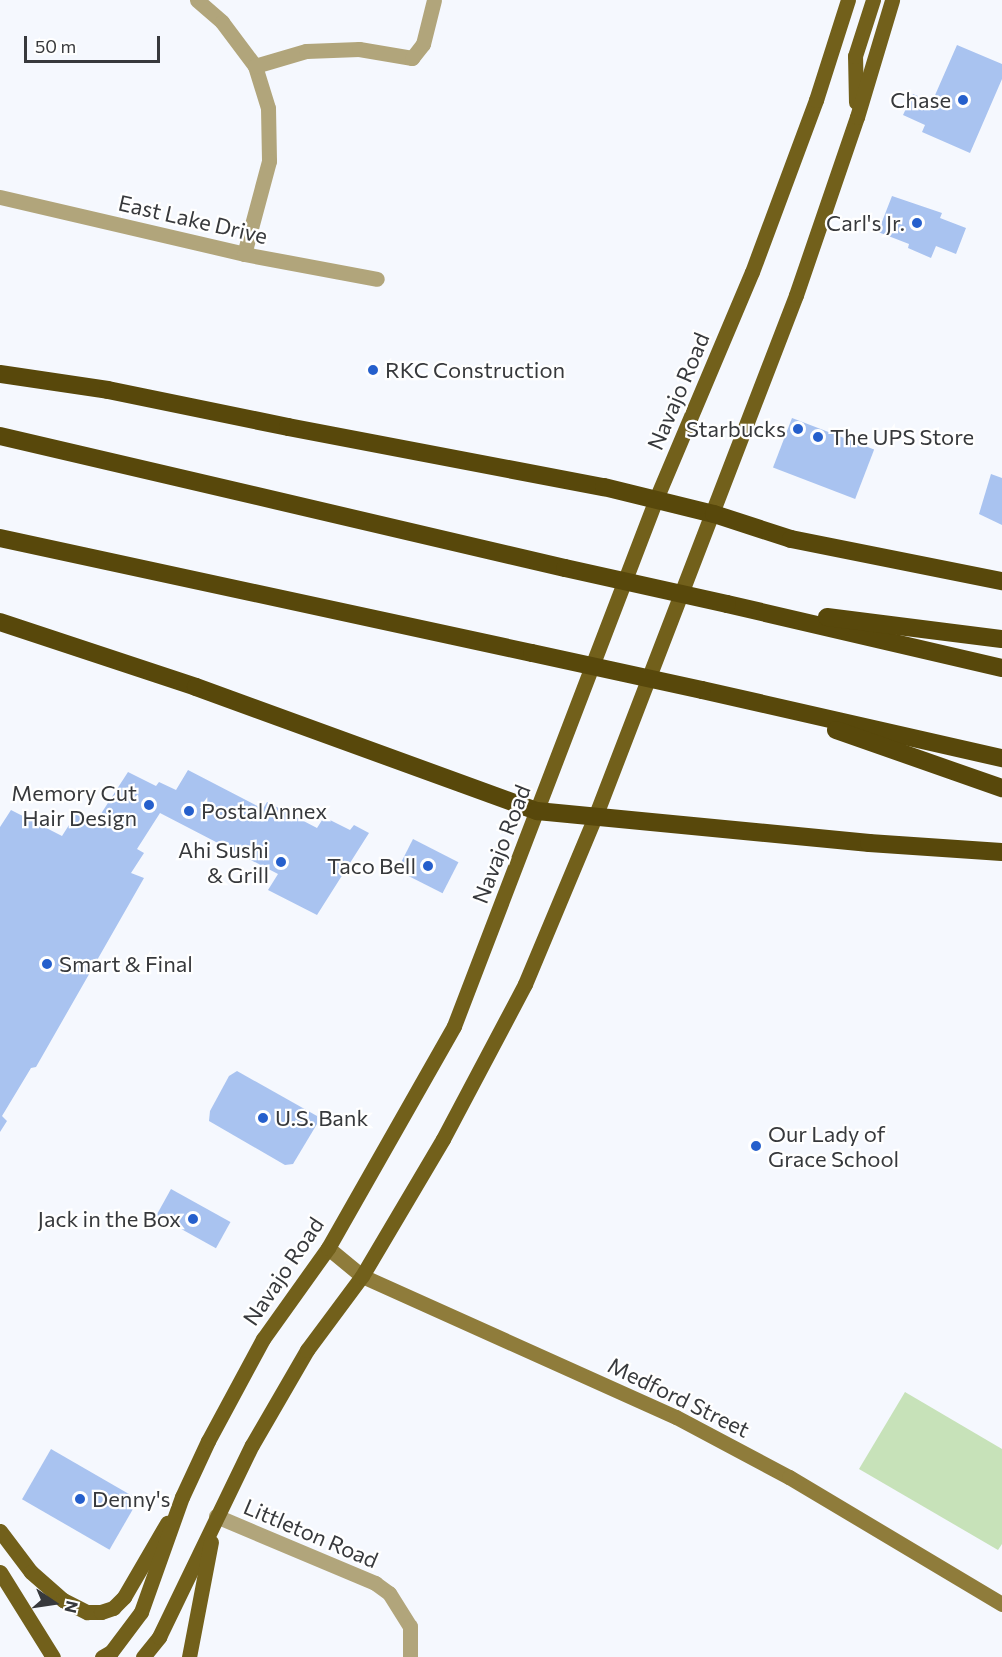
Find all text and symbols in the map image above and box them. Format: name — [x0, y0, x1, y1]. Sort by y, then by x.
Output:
scale bar — [27, 24, 164, 62]
text: 50 m — [35, 35, 76, 57]
place label: Chase — [890, 87, 951, 113]
marker: Chase — [956, 93, 970, 107]
street label: East Lake Drive — [116, 189, 270, 249]
place label: Carl's Jr. — [826, 210, 905, 236]
marker: Carl's Jr. — [910, 216, 924, 230]
street label: Navajo Road — [641, 328, 715, 454]
place label: RKC Construction — [385, 357, 565, 383]
marker: RKC Construction — [366, 363, 380, 377]
place label: Starbucks — [686, 416, 786, 442]
marker: Starbucks — [791, 422, 805, 436]
place label: The UPS Store — [830, 424, 974, 450]
marker: The UPS Store — [811, 430, 825, 444]
place label: Memory Cut Hair Design — [11, 779, 137, 830]
street label: Navajo Road — [466, 781, 536, 907]
marker: Memory Cut Hair Design — [142, 798, 156, 812]
place label: PostalAnnex — [201, 798, 327, 824]
marker: PostalAnnex — [182, 804, 196, 818]
place label: Ahi Sushi & Grill — [178, 836, 269, 888]
place label: Taco Bell — [327, 853, 416, 879]
marker: Ahi Sushi & Grill — [274, 855, 288, 869]
marker: Taco Bell — [421, 859, 435, 873]
place label: Smart & Final — [59, 951, 193, 977]
marker: Smart & Final — [40, 957, 54, 971]
place label: U.S. Bank — [275, 1105, 368, 1131]
marker: U.S. Bank — [256, 1111, 270, 1125]
place label: Our Lady of Grace School — [768, 1120, 899, 1172]
marker: Our Lady of Grace School — [749, 1139, 763, 1153]
place label: Jack in the Box — [38, 1206, 181, 1232]
marker: Jack in the Box — [186, 1212, 200, 1226]
street label: Navajo Road — [237, 1212, 329, 1330]
street label: Medford Street — [604, 1351, 754, 1443]
place label: Denny's — [92, 1486, 171, 1512]
marker: Denny's — [73, 1492, 87, 1506]
street label: Littleton Road — [240, 1493, 382, 1573]
north arrow — [24, 1573, 84, 1633]
text: N — [61, 1599, 83, 1615]

